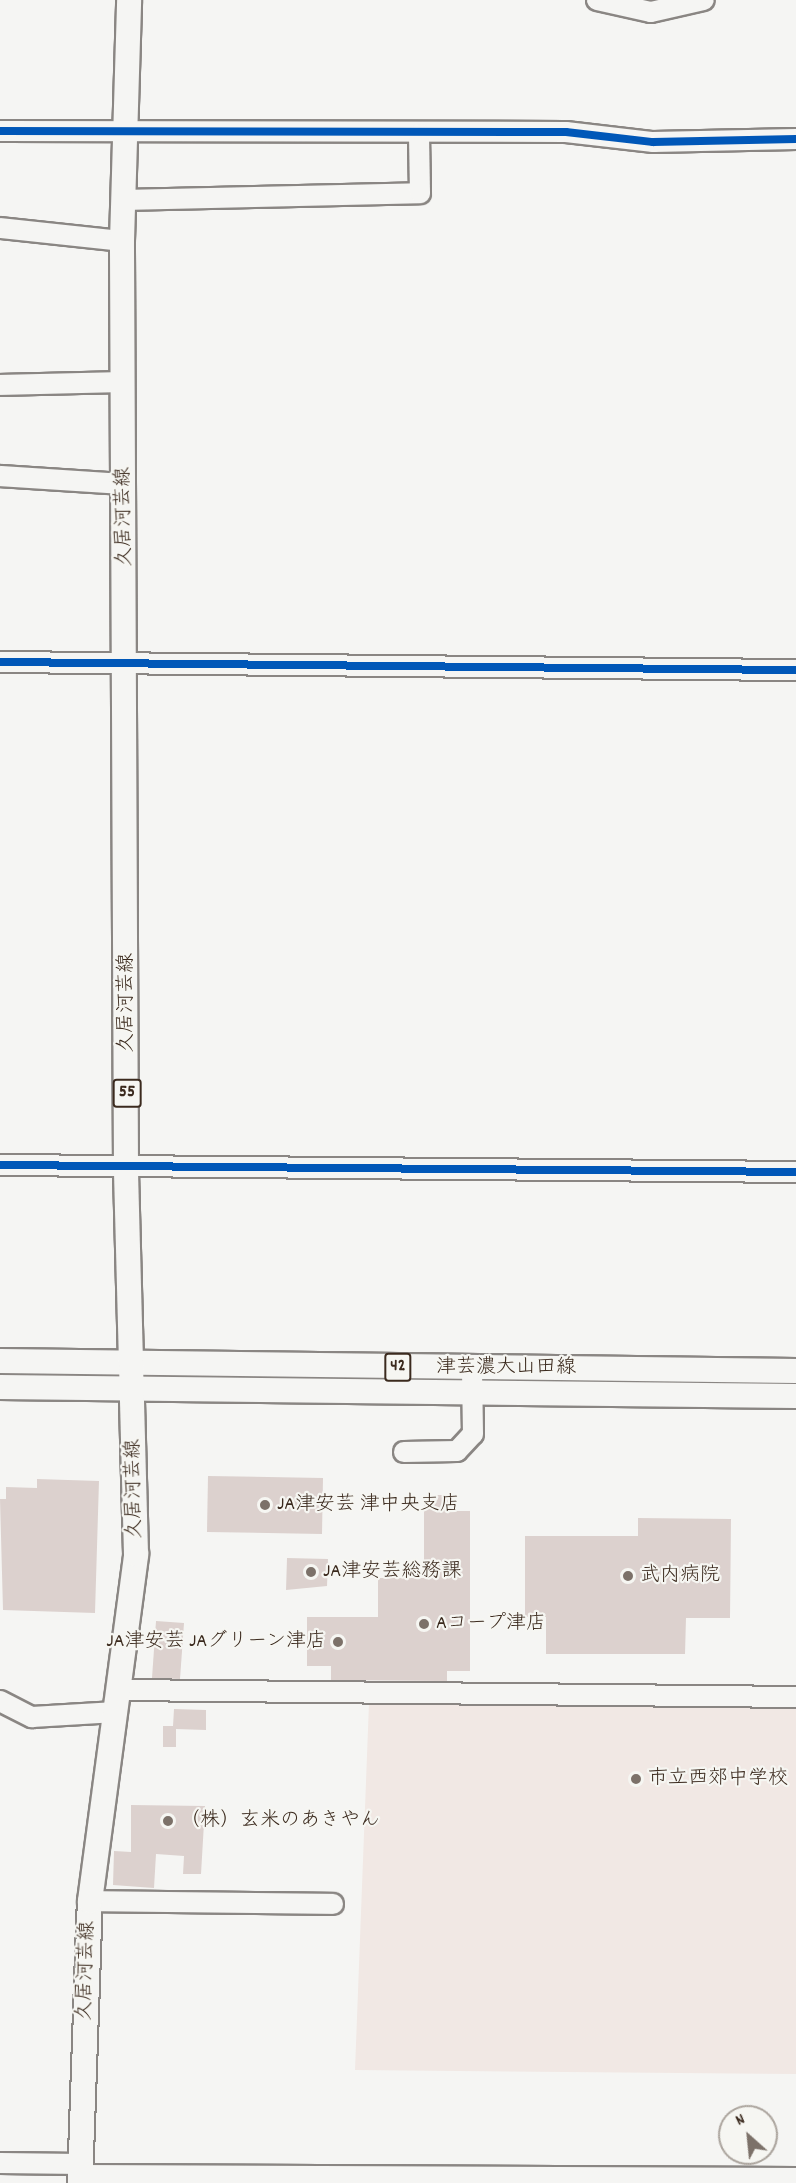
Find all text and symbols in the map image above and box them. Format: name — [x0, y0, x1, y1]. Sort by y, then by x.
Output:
street label: 久居河芸線 — [112, 467, 138, 567]
street label: 久居河芸線 — [115, 953, 139, 1053]
road number: 55 — [112, 1078, 142, 1108]
road number: 42 — [383, 1352, 413, 1382]
street label: 津芸濃大山田線 — [436, 1356, 576, 1380]
street label: 久居河芸線 — [122, 1439, 148, 1539]
place label: JA津安芸 津中央支店 — [277, 1493, 460, 1517]
marker: JA津安芸 津中央支店 — [258, 1498, 272, 1512]
place label: JA津安芸総務課 — [323, 1560, 461, 1584]
place label: 武内病院 — [640, 1564, 720, 1588]
marker: JA津安芸総務課 — [304, 1565, 318, 1579]
marker: 武内病院 — [621, 1569, 635, 1583]
place label: Aコープ津店 — [436, 1612, 547, 1636]
marker: Aコープ津店 — [417, 1617, 431, 1631]
place label: JA津安芸 JAグリーン津店 — [105, 1630, 326, 1654]
marker: JA津安芸 JAグリーン津店 — [331, 1635, 345, 1649]
place label: 市立西郊中学校 — [648, 1767, 788, 1791]
marker: 市立西郊中学校 — [629, 1772, 643, 1786]
place label: （株）玄米のあきやん — [180, 1809, 380, 1833]
marker: （株）玄米のあきやん — [161, 1814, 175, 1828]
street label: 久居河芸線 — [73, 1921, 101, 2021]
north arrow — [718, 2105, 778, 2165]
text: N — [732, 2108, 749, 2132]

